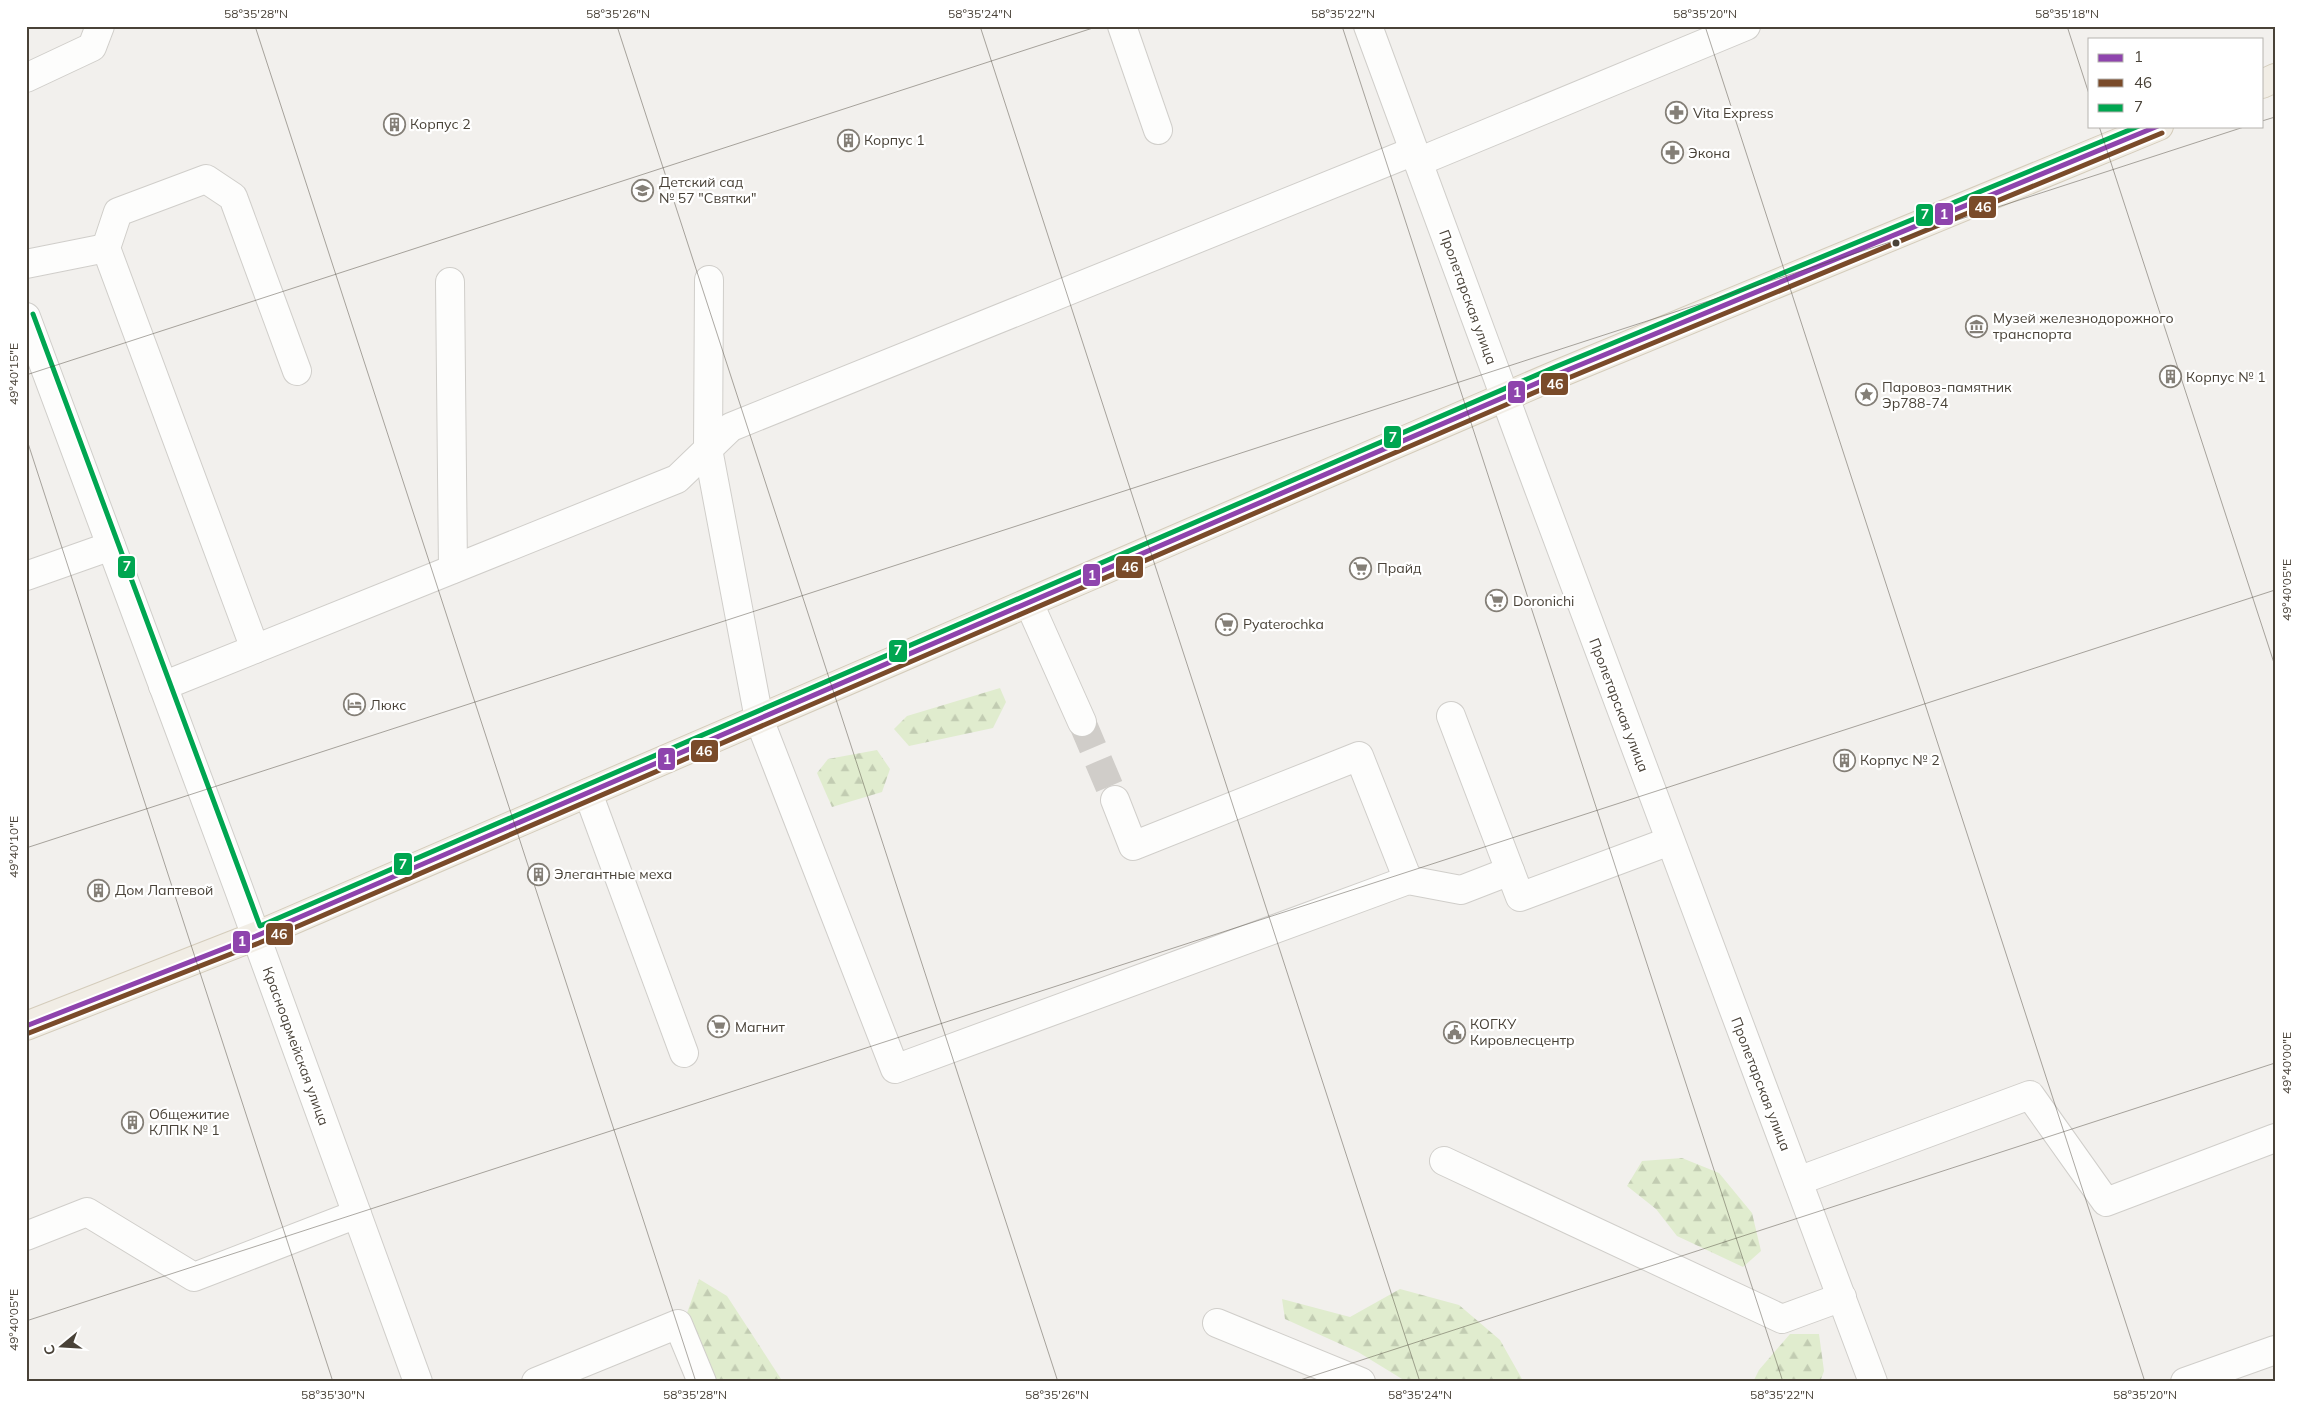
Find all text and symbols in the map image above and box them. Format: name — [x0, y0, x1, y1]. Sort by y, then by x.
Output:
text: 58°35'28"N — [224, 6, 288, 21]
text: 58°35'26"N — [586, 6, 650, 21]
text: 58°35'24"N — [948, 6, 1012, 21]
text: 58°35'22"N — [1311, 6, 1375, 21]
text: 58°35'20"N — [1673, 6, 1737, 21]
text: 58°35'18"N — [2035, 6, 2099, 21]
legend — [2088, 38, 2264, 128]
text: 1 — [2134, 47, 2143, 66]
text: 46 — [2134, 73, 2152, 92]
text: 7 — [2134, 97, 2143, 116]
pharmacy icon: Vita Express — [1665, 101, 1689, 125]
place label: Vita Express — [1693, 104, 1774, 122]
building icon: Корпус 2 — [382, 112, 406, 136]
place label: Корпус 2 — [410, 115, 471, 133]
building icon: Корпус 1 — [836, 128, 860, 152]
place label: Корпус 1 — [864, 131, 925, 149]
pharmacy icon: Экона — [1660, 141, 1684, 165]
place label: Экона — [1688, 144, 1730, 162]
place label: Детский сад № 57 "Святки" — [659, 173, 757, 207]
school or university icon: Детский сад № 57 "Святки" — [631, 178, 655, 202]
line badge: 46 — [1968, 195, 1997, 219]
text: 46 — [1975, 198, 1991, 216]
line badge: 1 — [1934, 202, 1954, 226]
line badge: 7 — [1915, 203, 1934, 227]
text: 7 — [1921, 205, 1929, 223]
text: 1 — [1940, 205, 1948, 223]
street label: Пролетарская улица — [1435, 227, 1501, 367]
unlabelled marker — [1891, 238, 1901, 248]
place label: Музей железнодорожного транспорта — [1993, 309, 2174, 343]
museum icon: Музей железнодорожного транспорта — [1965, 314, 1989, 338]
text: 49°40'15"E — [6, 343, 21, 405]
building icon: Корпус № 1 — [2158, 365, 2182, 389]
place label: Корпус № 1 — [2186, 368, 2266, 386]
line badge: 46 — [1540, 372, 1569, 396]
text: 46 — [1547, 375, 1563, 393]
place label: Паровоз-памятник Эр788-74 — [1882, 378, 2012, 412]
line badge: 1 — [1507, 380, 1526, 404]
text: 1 — [1513, 383, 1521, 401]
place icon: Паровоз-памятник Эр788-74 — [1854, 383, 1878, 407]
line badge: 7 — [1383, 425, 1402, 449]
text: 7 — [1389, 428, 1397, 446]
line badge: 7 — [117, 555, 136, 579]
line badge: 46 — [1115, 555, 1144, 579]
supermarket icon: Прайд — [1349, 556, 1373, 580]
text: 7 — [123, 557, 131, 575]
text: 46 — [1122, 558, 1138, 576]
place label: Прайд — [1377, 559, 1422, 577]
text: 49°40'05"E — [2279, 559, 2294, 621]
line badge: 1 — [1082, 563, 1101, 587]
text: 1 — [1088, 566, 1096, 584]
supermarket icon: Doronichi — [1485, 589, 1509, 613]
place label: Doronichi — [1513, 592, 1574, 610]
supermarket icon: Pyaterochka — [1215, 612, 1239, 636]
place label: Pyaterochka — [1243, 615, 1324, 633]
street label: Пролетарская улица — [1585, 636, 1653, 774]
line badge: 7 — [888, 639, 908, 663]
text: 7 — [894, 641, 902, 659]
hotel icon: Люкс — [342, 693, 366, 717]
place label: Люкс — [370, 696, 406, 714]
line badge: 46 — [690, 739, 719, 763]
text: 46 — [696, 742, 712, 760]
line badge: 1 — [657, 747, 676, 771]
building icon: Корпус № 2 — [1832, 748, 1856, 772]
text: 1 — [663, 750, 671, 768]
place label: Корпус № 2 — [1860, 751, 1940, 769]
text: 49°40'10"E — [6, 816, 21, 878]
line badge: 7 — [393, 852, 413, 876]
text: 7 — [399, 855, 407, 873]
building icon: Элегантные меха — [526, 862, 550, 886]
place label: Элегантные меха — [554, 865, 672, 883]
building icon: Дом Лаптевой — [87, 878, 111, 902]
place label: Дом Лаптевой — [115, 881, 213, 899]
line badge: 46 — [265, 922, 294, 946]
text: 46 — [271, 925, 287, 943]
line badge: 1 — [232, 930, 251, 954]
text: 1 — [238, 932, 246, 950]
street label: Красноармейская улица — [259, 964, 333, 1128]
supermarket icon: Магнит — [707, 1015, 731, 1039]
place label: КОГКУ Кировлесцентр — [1470, 1015, 1575, 1049]
street label: Пролетарская улица — [1727, 1015, 1795, 1153]
place label: Магнит — [735, 1018, 785, 1036]
public building icon: КОГКУ Кировлесцентр — [1442, 1020, 1466, 1044]
text: 49°40'00"E — [2279, 1032, 2294, 1094]
place label: Общежитие КЛПК № 1 — [149, 1105, 230, 1139]
building icon: Общежитие КЛПК № 1 — [121, 1110, 145, 1134]
text: 49°40'05"E — [6, 1289, 21, 1351]
north arrow — [38, 1320, 88, 1370]
text: С — [40, 1343, 60, 1357]
text: 58°35'30"N — [301, 1387, 365, 1402]
text: 58°35'28"N — [663, 1387, 727, 1402]
text: 58°35'26"N — [1025, 1387, 1089, 1402]
text: 58°35'24"N — [1388, 1387, 1452, 1402]
text: 58°35'22"N — [1750, 1387, 1814, 1402]
text: 58°35'20"N — [2113, 1387, 2177, 1402]

